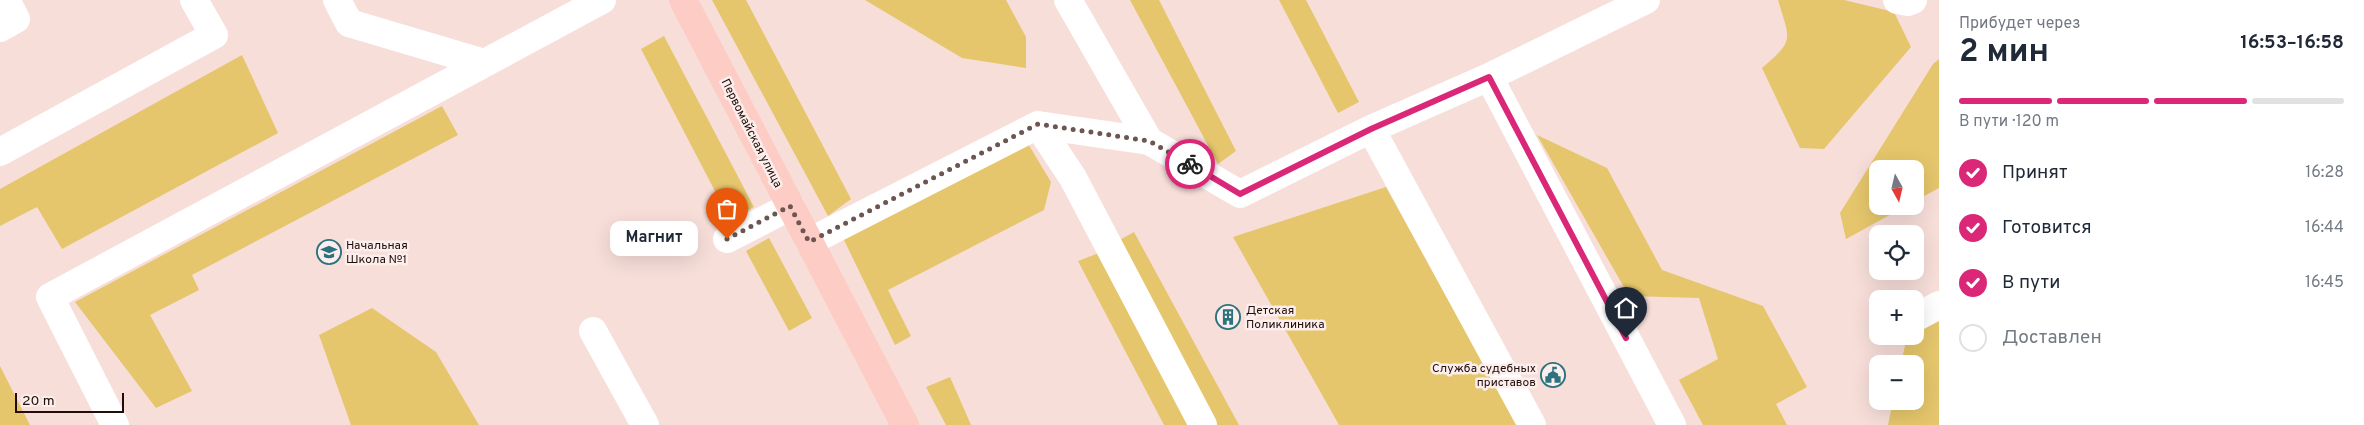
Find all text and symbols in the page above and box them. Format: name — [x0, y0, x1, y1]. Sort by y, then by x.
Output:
text: Прибудет через — [1959, 14, 2081, 34]
text: 16:53–16:58 — [2240, 31, 2344, 55]
text: 2 мин — [1959, 33, 2049, 73]
street label: Первомайская улица — [717, 76, 786, 191]
text: В пути · 120 m — [1959, 112, 2059, 132]
courier — [1165, 139, 1215, 189]
icon: bike — [1176, 150, 1204, 178]
icon: check — [1959, 159, 1987, 187]
north arrow — [1869, 160, 1924, 215]
map controls — [1869, 160, 1924, 410]
text: Принят — [2002, 161, 2068, 185]
text: 16:28 — [2305, 163, 2344, 183]
pin — [706, 188, 748, 239]
icon: bag — [713, 195, 741, 223]
icon: check — [1959, 214, 1987, 242]
text: Готовится — [2002, 216, 2092, 240]
text: 16:44 — [2305, 218, 2344, 238]
callout: Магнит — [610, 222, 697, 256]
button: locate — [1869, 225, 1924, 280]
text: Магнит — [625, 228, 683, 248]
place label: Начальная Школа №1 — [346, 238, 408, 268]
school or university icon: Начальная Школа №1 — [316, 239, 342, 265]
icon: check — [1959, 269, 1987, 297]
text: В пути — [2002, 271, 2060, 295]
text: 16:45 — [2305, 273, 2344, 293]
pin — [1605, 287, 1647, 338]
button: + — [1869, 290, 1924, 345]
icon: home — [1612, 294, 1640, 322]
place label: Детская Поликлиника — [1246, 303, 1324, 333]
building icon: Детская Поликлиника — [1215, 304, 1241, 330]
text: Доставлен — [2002, 326, 2102, 350]
button: − — [1869, 355, 1924, 410]
place label: Служба судебных приставов — [1432, 361, 1536, 391]
public building icon: Служба судебных приставов — [1540, 362, 1566, 388]
scale bar — [15, 390, 124, 413]
text: 20 m — [22, 393, 55, 410]

